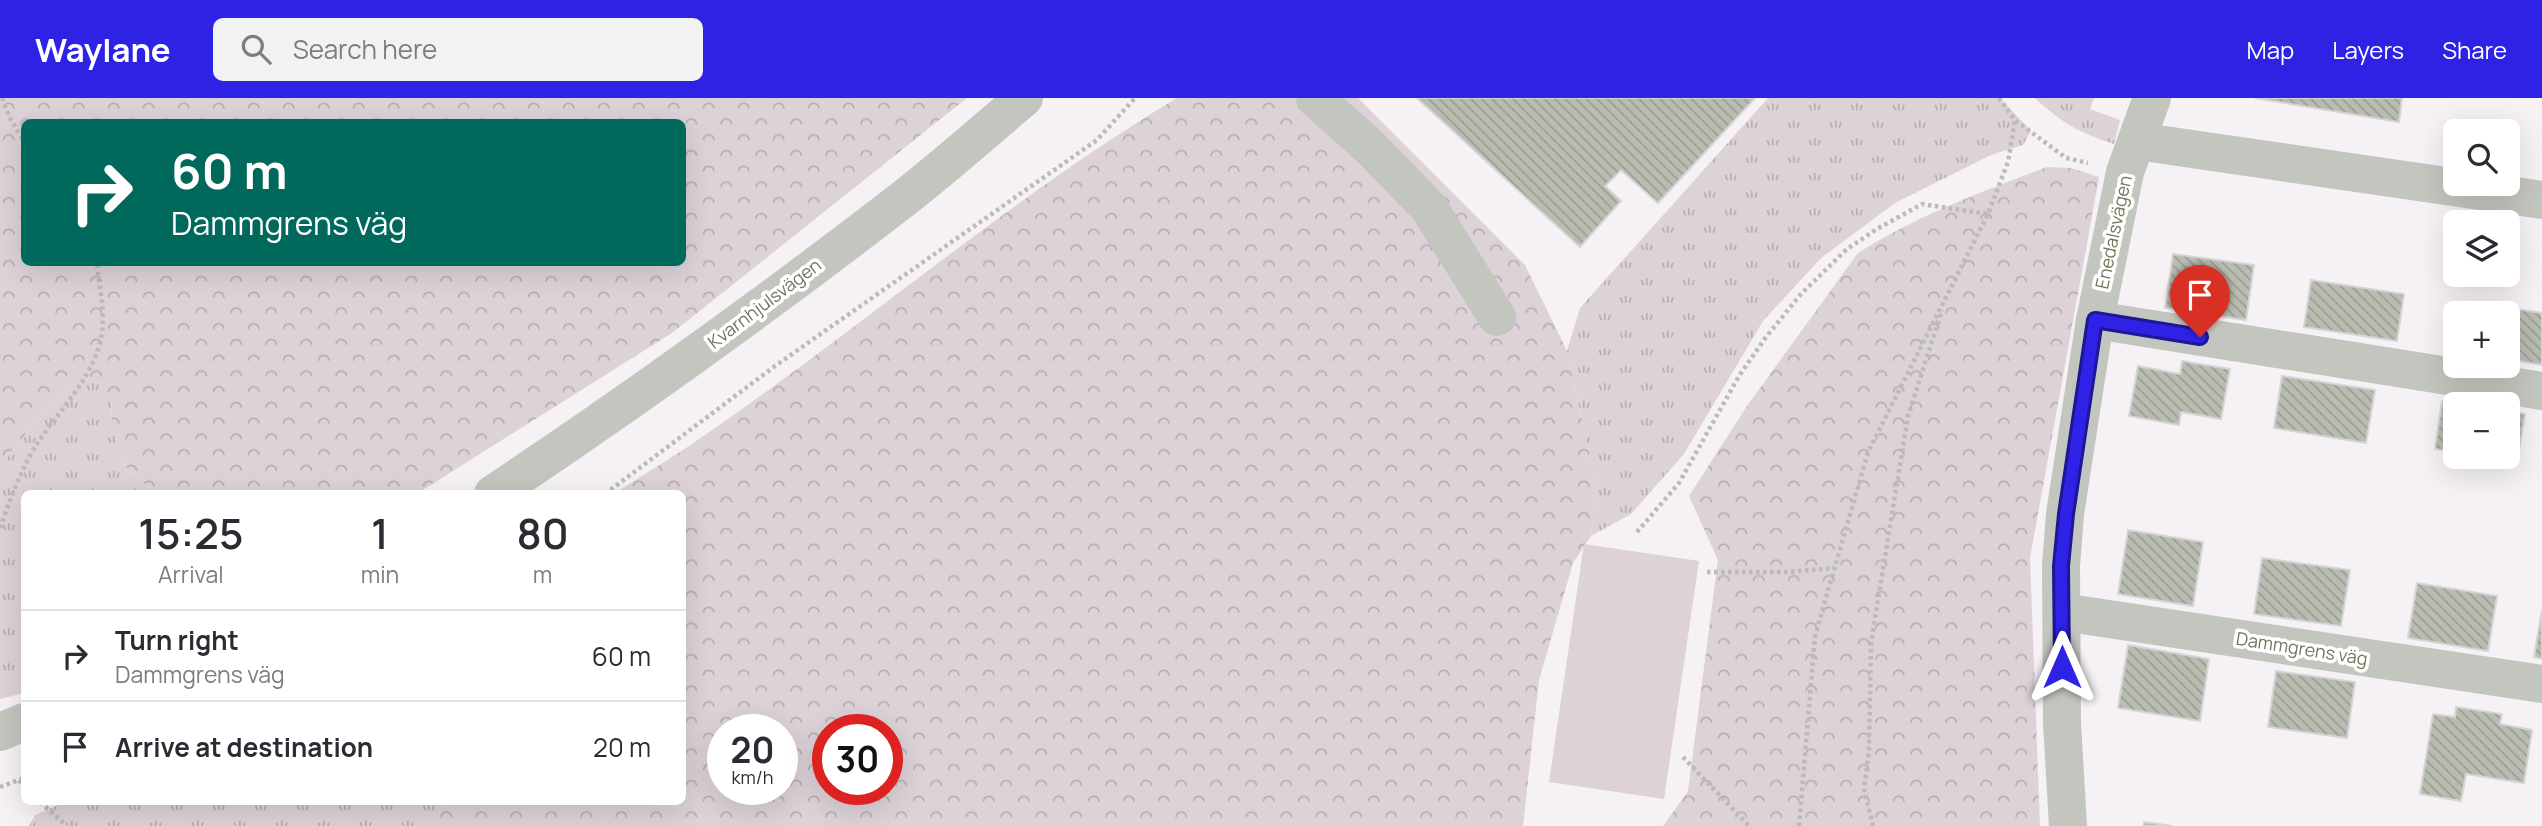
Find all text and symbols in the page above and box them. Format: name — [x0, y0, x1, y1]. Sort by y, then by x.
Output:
search box — [213, 18, 703, 81]
text: Waylane — [35, 27, 171, 72]
icon: search — [237, 30, 275, 68]
text: Search here — [293, 31, 437, 67]
text: Map — [2247, 33, 2294, 66]
text: Layers — [2332, 33, 2404, 66]
text: Share — [2442, 33, 2507, 66]
map controls — [2443, 119, 2520, 469]
button: search — [2443, 119, 2520, 196]
text: 60 m — [171, 137, 288, 204]
icon: right — [56, 147, 147, 238]
street label: Enedalsvägen — [2089, 173, 2137, 291]
text: Dammgrens väg — [171, 201, 407, 245]
button: layers — [2443, 210, 2520, 287]
street label: Kvarnhjulsvägen — [703, 253, 825, 353]
pin — [2170, 265, 2230, 337]
icon: arrive — [2181, 276, 2219, 314]
button: + — [2443, 301, 2520, 378]
button: − — [2443, 392, 2520, 469]
text: 15:25 — [138, 504, 243, 562]
text: 1 — [371, 504, 389, 562]
text: 80 — [516, 504, 569, 562]
text: Arrival — [158, 558, 224, 590]
text: min — [361, 558, 399, 590]
text: m — [533, 558, 552, 590]
text: Turn right — [115, 622, 239, 658]
street label: Dammgrens väg — [2235, 626, 2369, 670]
position arrow — [2025, 630, 2099, 704]
icon: right — [56, 637, 94, 675]
text: 60 m — [592, 638, 651, 674]
text: Dammgrens väg — [115, 658, 285, 690]
speed limit sign: 30 — [812, 714, 903, 805]
text: 20 — [731, 726, 774, 774]
icon: arrive — [56, 728, 94, 766]
text: Arrive at destination — [115, 729, 373, 765]
text: 20 m — [593, 729, 651, 765]
text: km/h — [732, 765, 773, 789]

